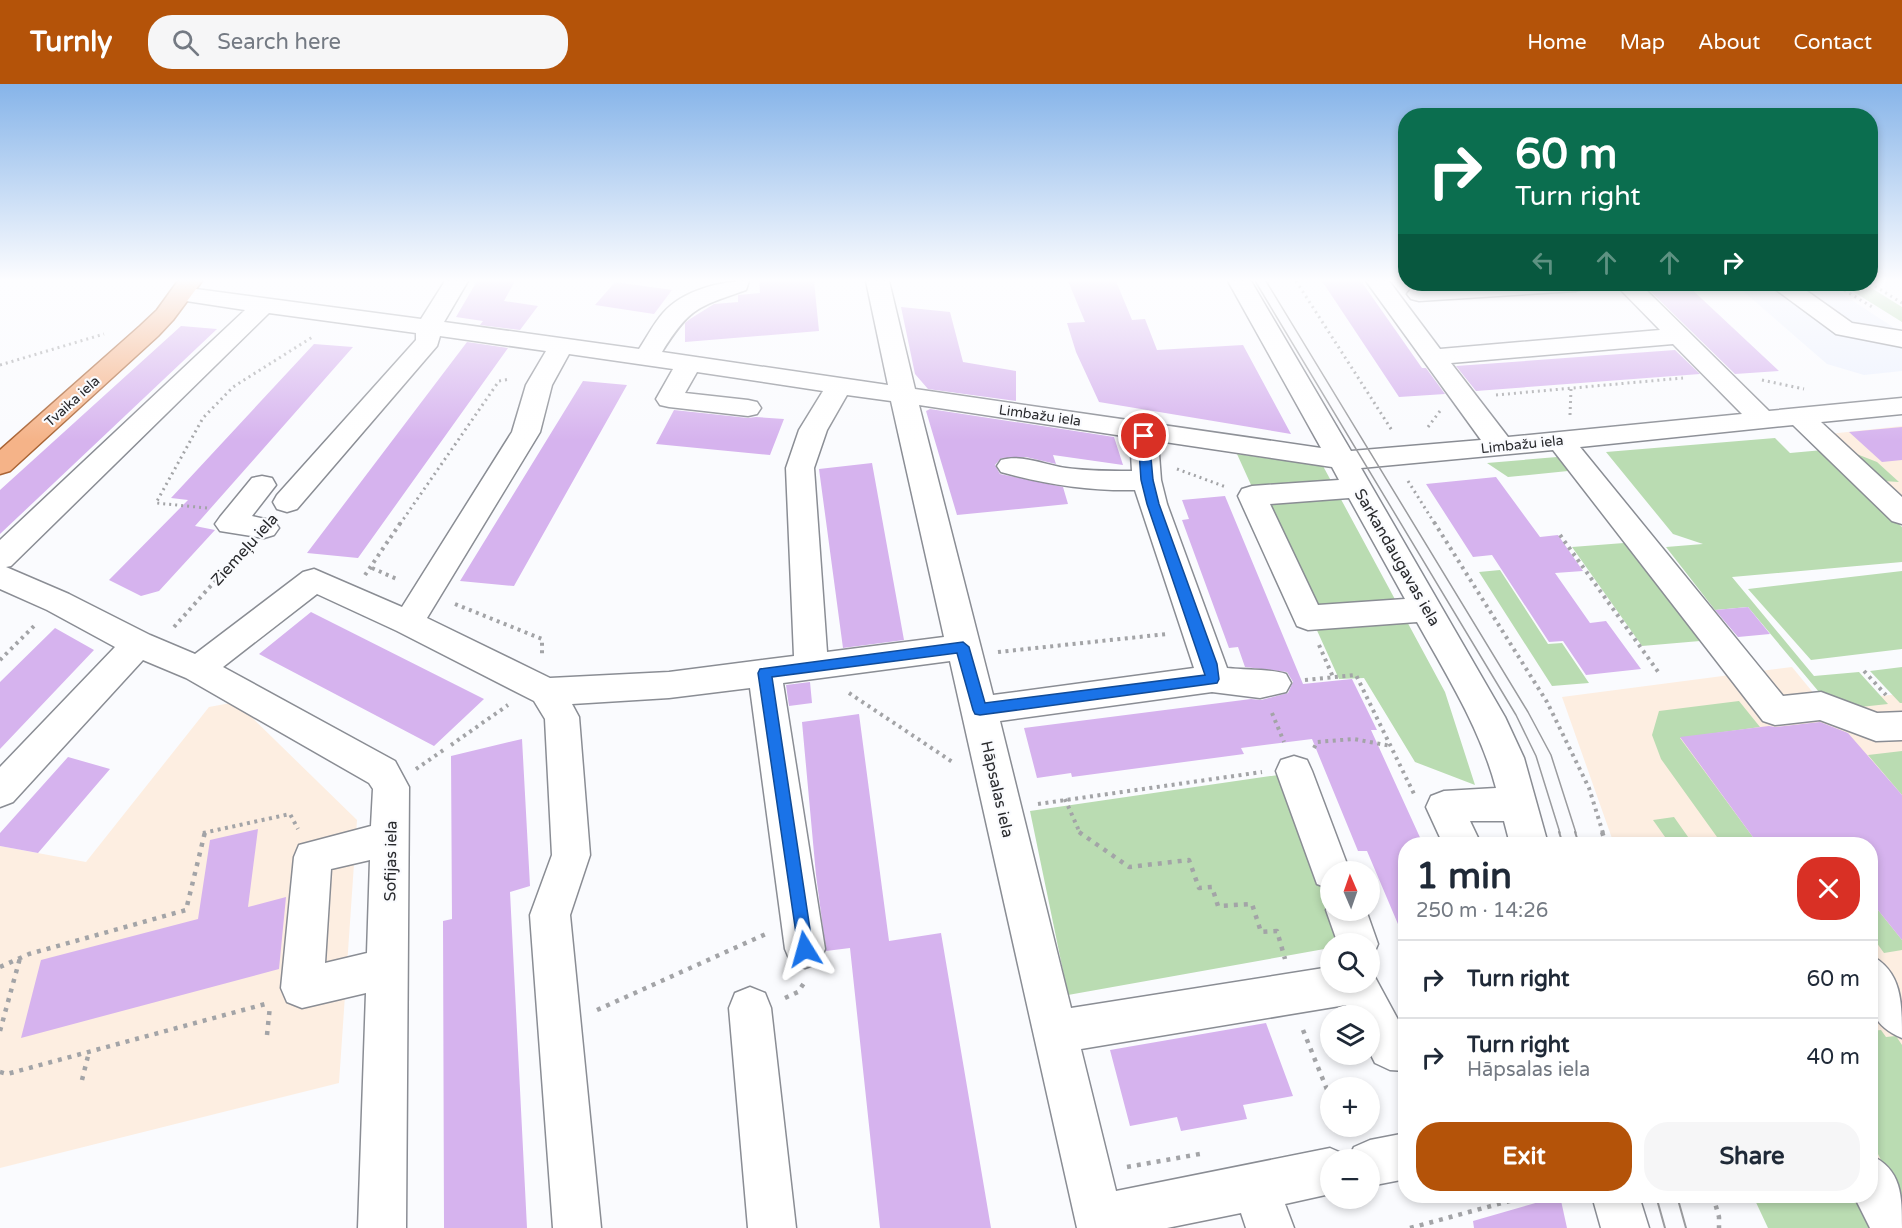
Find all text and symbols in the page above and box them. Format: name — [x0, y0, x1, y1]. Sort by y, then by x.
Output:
search box — [148, 15, 568, 69]
text: Turnly — [30, 25, 112, 59]
icon: search — [169, 26, 202, 59]
text: Search here — [217, 29, 341, 55]
text: Home — [1527, 30, 1587, 55]
text: Map — [1620, 30, 1665, 55]
text: About — [1698, 30, 1760, 55]
text: Contact — [1793, 30, 1872, 55]
text: 60 m — [1515, 129, 1617, 180]
icon: right — [1416, 132, 1494, 210]
text: Turn right — [1515, 180, 1641, 213]
icon: left — [1527, 246, 1560, 279]
icon: ahead — [1590, 246, 1623, 279]
icon: ahead — [1653, 246, 1686, 279]
icon: right — [1716, 246, 1749, 279]
street label: Tvaika iela — [41, 372, 103, 430]
street label: Limbažu iela — [998, 401, 1082, 430]
pin — [1118, 410, 1169, 461]
icon: arrive — [1127, 419, 1160, 452]
street label: Limbažu iela — [1480, 432, 1564, 457]
street label: Sarkandaugavas iela — [1350, 485, 1445, 630]
street label: Ziemeļu iela — [207, 509, 283, 590]
street label: Hāpsalas iela — [976, 739, 1018, 840]
street label: Sofijas iela — [380, 821, 402, 901]
text: 1 min — [1416, 855, 1512, 898]
button: close — [1797, 857, 1860, 920]
north arrow — [1320, 861, 1380, 921]
map controls — [1320, 861, 1380, 1209]
text: 250 m · 14:26 — [1416, 899, 1548, 923]
position arrow — [773, 917, 837, 981]
button: search — [1320, 933, 1380, 993]
icon: right — [1416, 963, 1449, 996]
text: Turn right — [1467, 966, 1569, 992]
text: 60 m — [1806, 966, 1860, 992]
button: layers — [1320, 1005, 1380, 1065]
text: Turn right — [1467, 1032, 1569, 1058]
icon: right — [1416, 1041, 1449, 1074]
text: 40 m — [1806, 1044, 1860, 1070]
text: Hāpsalas iela — [1467, 1058, 1590, 1082]
button: + — [1320, 1077, 1380, 1137]
button: Exit — [1416, 1122, 1632, 1191]
button: Share — [1644, 1122, 1860, 1191]
button: − — [1320, 1149, 1380, 1209]

